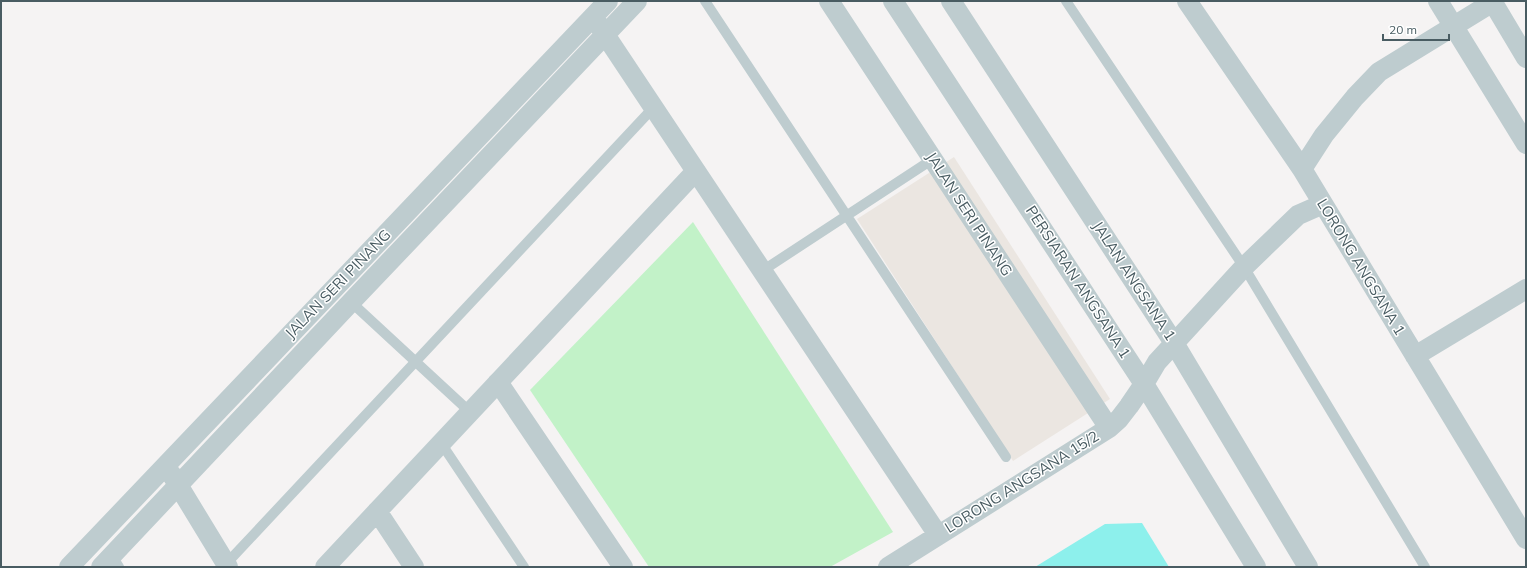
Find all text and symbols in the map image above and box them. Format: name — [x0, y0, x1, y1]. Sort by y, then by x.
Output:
scale bar — [1383, 16, 1449, 42]
text: 20 m — [1389, 22, 1417, 37]
street label: JALAN SERI PINANG — [922, 148, 1017, 279]
street label: LORONG ANGSANA 1 — [1313, 195, 1410, 338]
street label: PERSIARAN ANGSANA 1 — [1022, 202, 1135, 362]
street label: JALAN ANGSANA 1 — [1089, 217, 1180, 344]
street label: JALAN SERI PINANG — [281, 225, 395, 342]
street label: LORONG ANGSANA 15/2 — [941, 426, 1102, 537]

